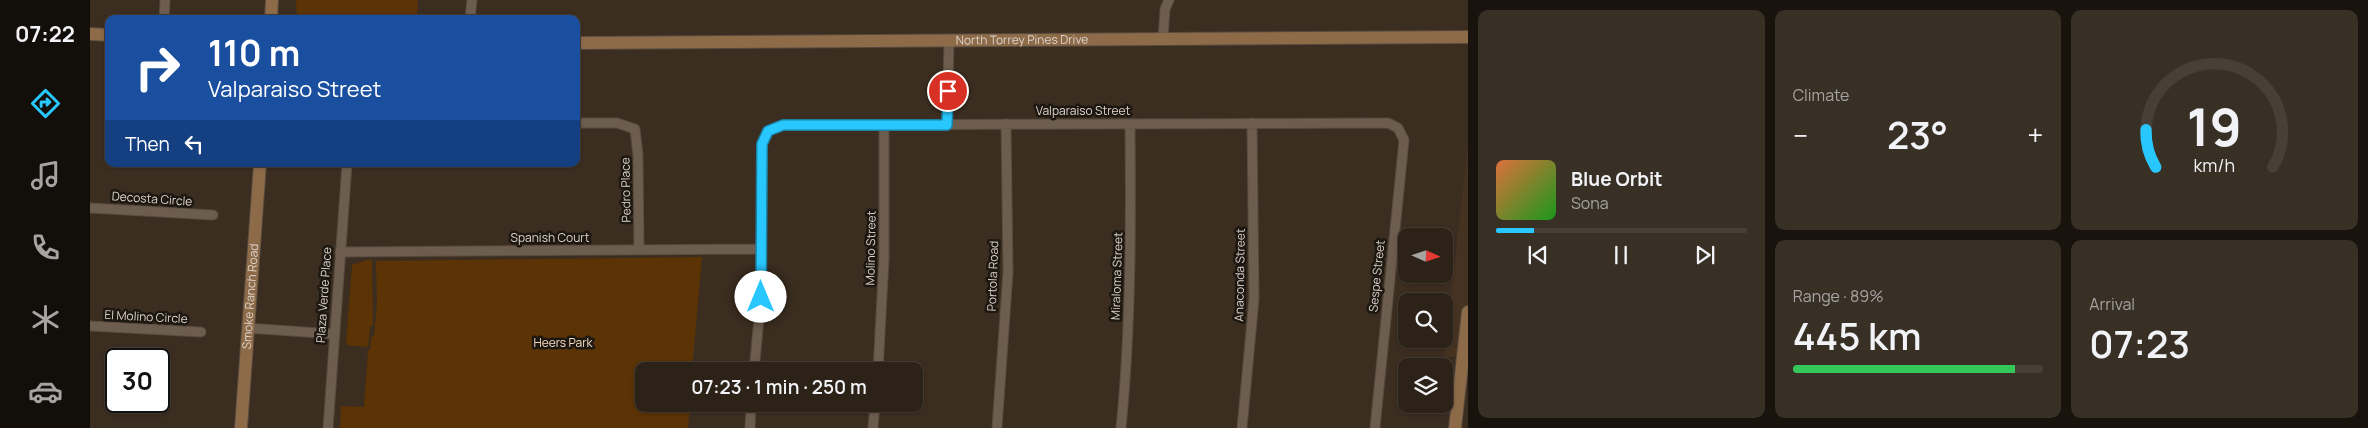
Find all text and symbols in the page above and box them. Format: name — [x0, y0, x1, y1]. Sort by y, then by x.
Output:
text: 07:22 — [15, 19, 75, 49]
text: 110 m — [208, 29, 300, 77]
street label: North Torrey Pines Drive — [956, 31, 1088, 48]
icon: right — [125, 35, 190, 100]
pin — [927, 70, 969, 112]
text: Valparaiso Street — [208, 74, 381, 104]
icon: arrive — [934, 77, 962, 105]
text: Climate — [1793, 84, 1849, 106]
icon: directions — [28, 86, 63, 121]
text: 19 — [2187, 91, 2242, 162]
street label: Valparaiso Street — [1036, 102, 1130, 119]
text: 23° — [1887, 108, 1948, 160]
text: − — [1793, 116, 1808, 154]
text: + — [2027, 116, 2043, 154]
icon: left — [180, 130, 208, 158]
text: Then — [125, 131, 170, 157]
text: km/h — [2194, 153, 2235, 177]
street label: Pedro Place — [616, 157, 635, 223]
icon: music — [28, 158, 63, 193]
text: Blue Orbit — [1571, 166, 1663, 192]
street label: Decosta Circle — [111, 187, 193, 210]
text: Sona — [1571, 192, 1609, 214]
street label: Molino Street — [861, 210, 880, 285]
street label: Anaconda Street — [1230, 228, 1249, 322]
north arrow — [1398, 228, 1452, 282]
map controls — [1398, 228, 1453, 413]
street label: Spanish Court — [511, 229, 590, 246]
icon: phone — [28, 230, 63, 265]
street label: Miraloma Street — [1106, 232, 1127, 320]
street label: Sespe Street — [1364, 239, 1389, 313]
street label: Portola Road — [983, 240, 1002, 312]
icon: previous — [1524, 241, 1552, 269]
icon: pause — [1607, 241, 1635, 269]
icon: next — [1691, 241, 1719, 269]
street label: Smoke Ranch Road — [238, 243, 262, 350]
street label: Plaza Verde Place — [312, 246, 335, 344]
position arrow — [734, 270, 786, 322]
text: Range · 89% — [1793, 285, 1884, 307]
button: search — [1398, 293, 1453, 348]
text: Arrival — [2089, 293, 2135, 315]
icon: climate — [28, 302, 63, 337]
street label: El Molino Circle — [104, 306, 188, 327]
text: 445 km — [1793, 309, 1921, 361]
text: 07:23 — [2089, 317, 2190, 369]
park label: Heers Park — [534, 334, 594, 351]
speed limit sign: 30 — [105, 348, 170, 413]
button: layers — [1398, 358, 1453, 413]
icon: car — [28, 374, 63, 409]
text: 07:23 · 1 min · 250 m — [691, 374, 867, 400]

